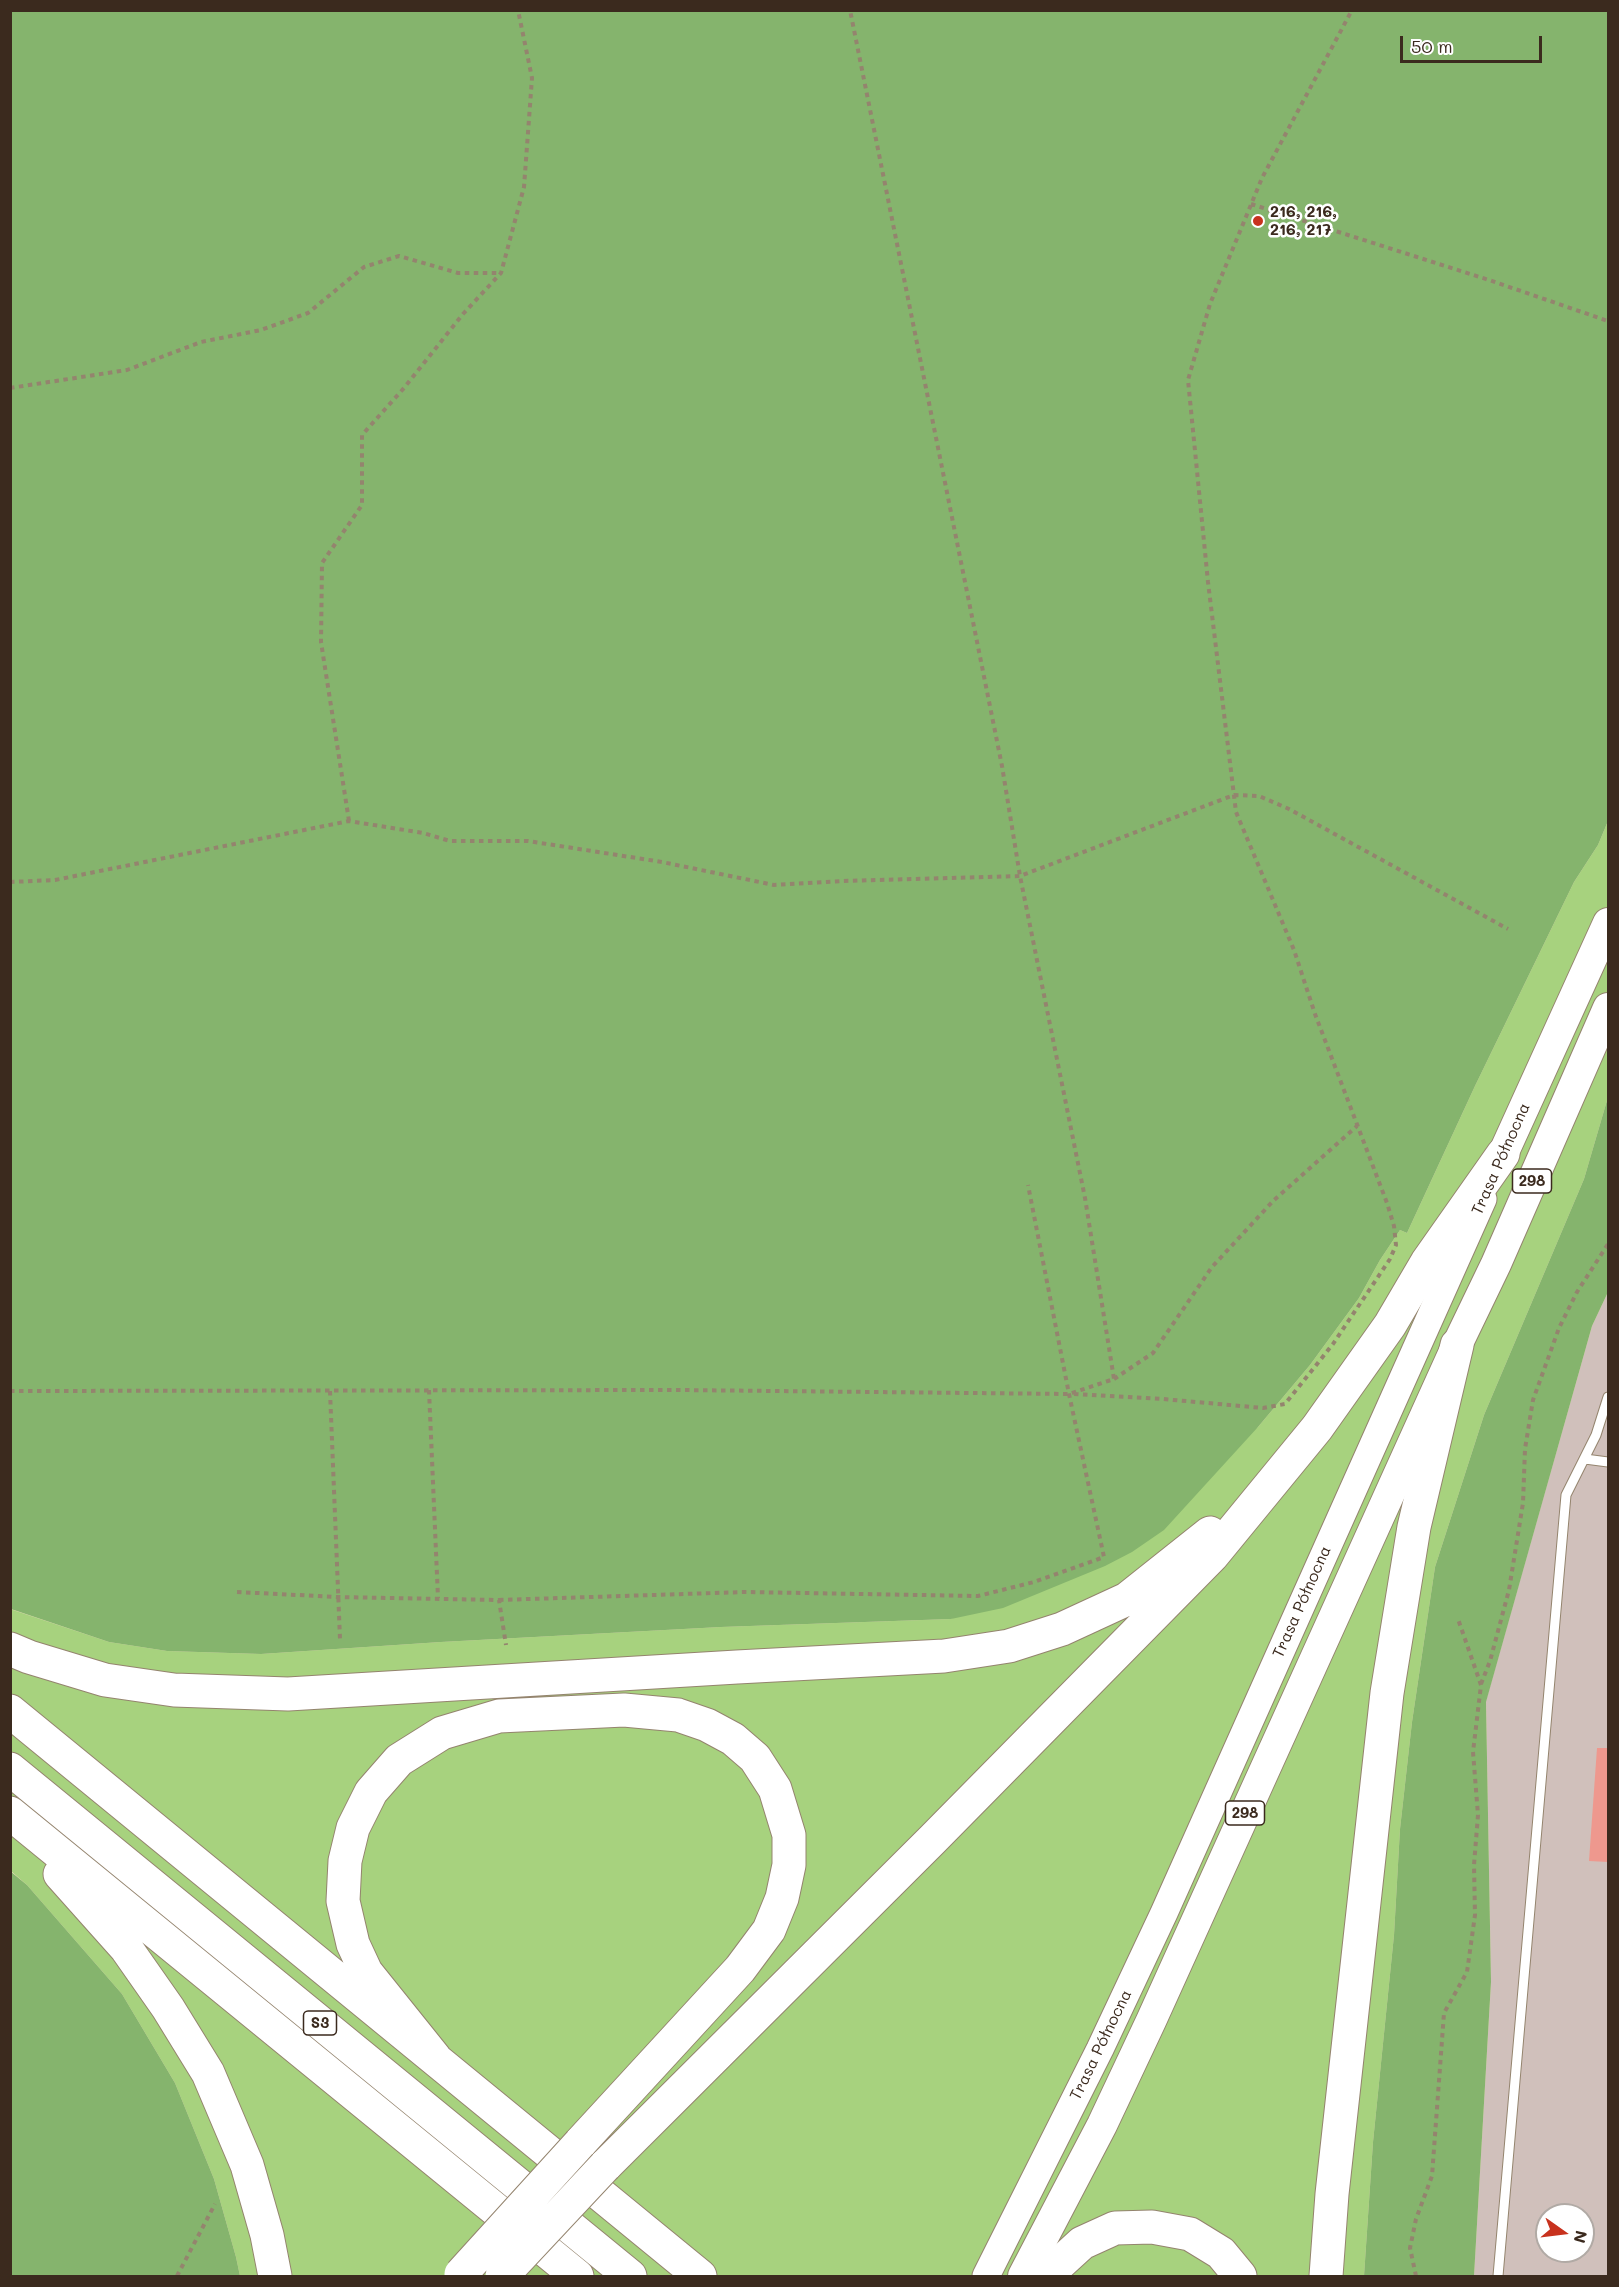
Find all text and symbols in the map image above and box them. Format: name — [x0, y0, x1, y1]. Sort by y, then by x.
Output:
scale bar — [1403, 24, 1546, 62]
text: 50 m — [1411, 34, 1453, 58]
place label: 216, 216, 216, 217 — [1270, 202, 1337, 240]
marker: 216, 216, 216, 217 — [1251, 214, 1265, 228]
street label: Trasa Północna — [1468, 1100, 1534, 1218]
road number: 298 — [1512, 1169, 1552, 1193]
street label: Trasa Północna — [1269, 1543, 1335, 1661]
road number: 298 — [1226, 1801, 1264, 1825]
street label: Trasa Północna — [1066, 1987, 1136, 2103]
road number: S3 — [304, 2011, 336, 2035]
north arrow — [1535, 2203, 1595, 2263]
text: N — [1569, 2229, 1593, 2245]

